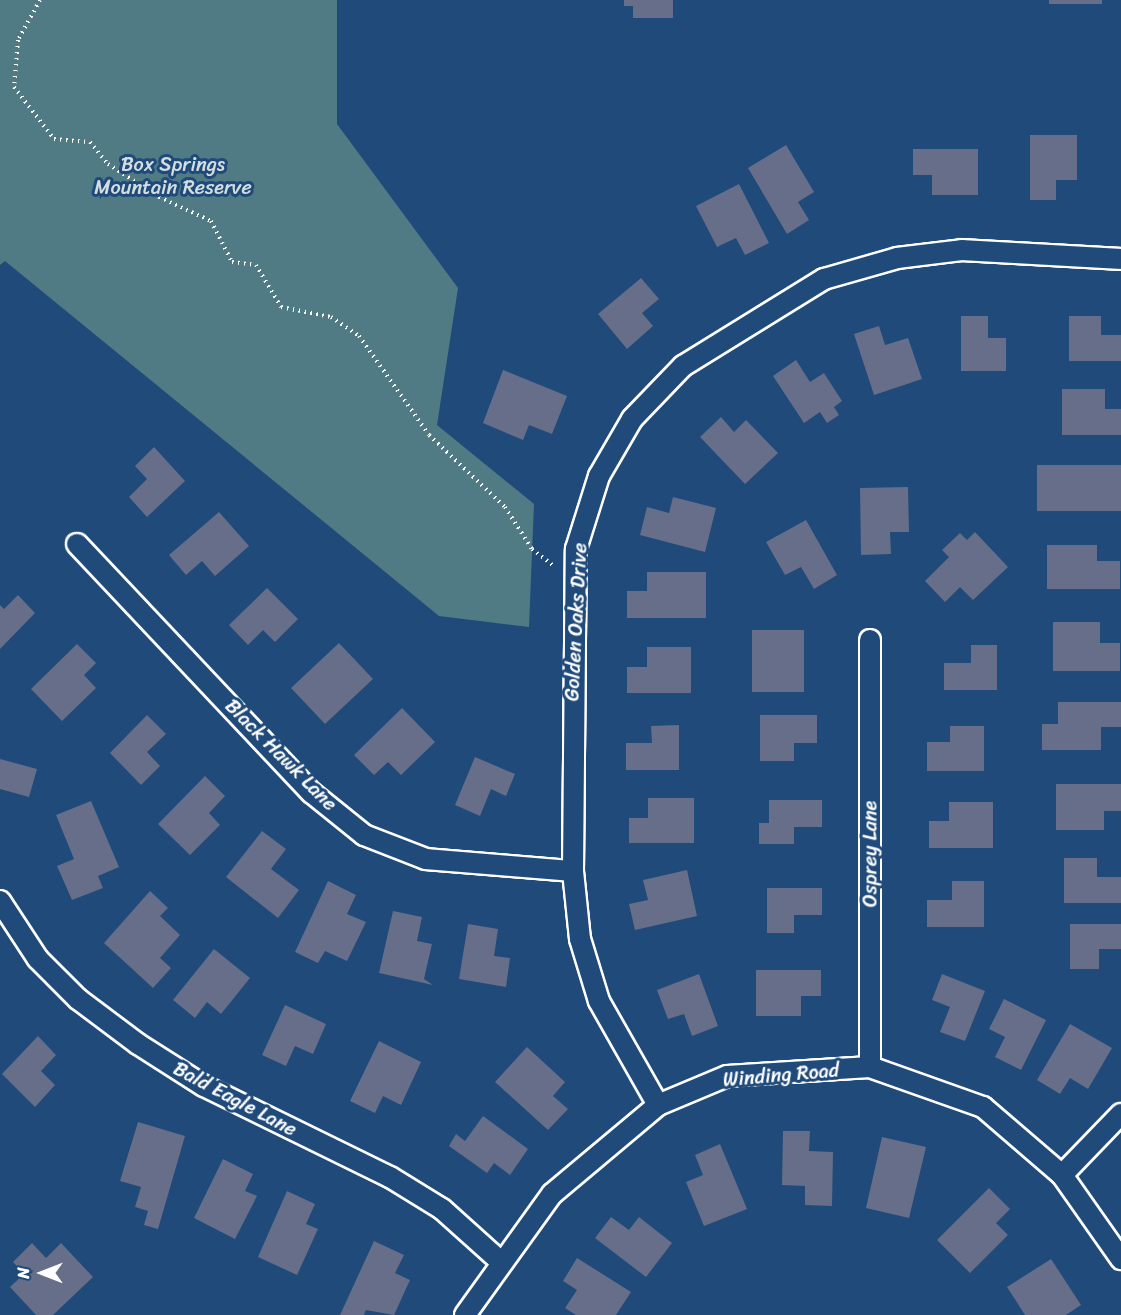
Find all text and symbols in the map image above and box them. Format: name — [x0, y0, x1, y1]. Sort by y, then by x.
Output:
park label: Box Springs Mountain Reserve — [94, 152, 252, 199]
street label: Golden Oaks Drive — [560, 542, 592, 702]
street label: Black Hawk Lane — [220, 694, 342, 816]
street label: Osprey Lane — [858, 800, 882, 908]
street label: Bald Eagle Lane — [169, 1056, 301, 1142]
street label: Winding Road — [722, 1058, 840, 1092]
north arrow — [12, 1243, 72, 1303]
text: N — [9, 1267, 38, 1279]

